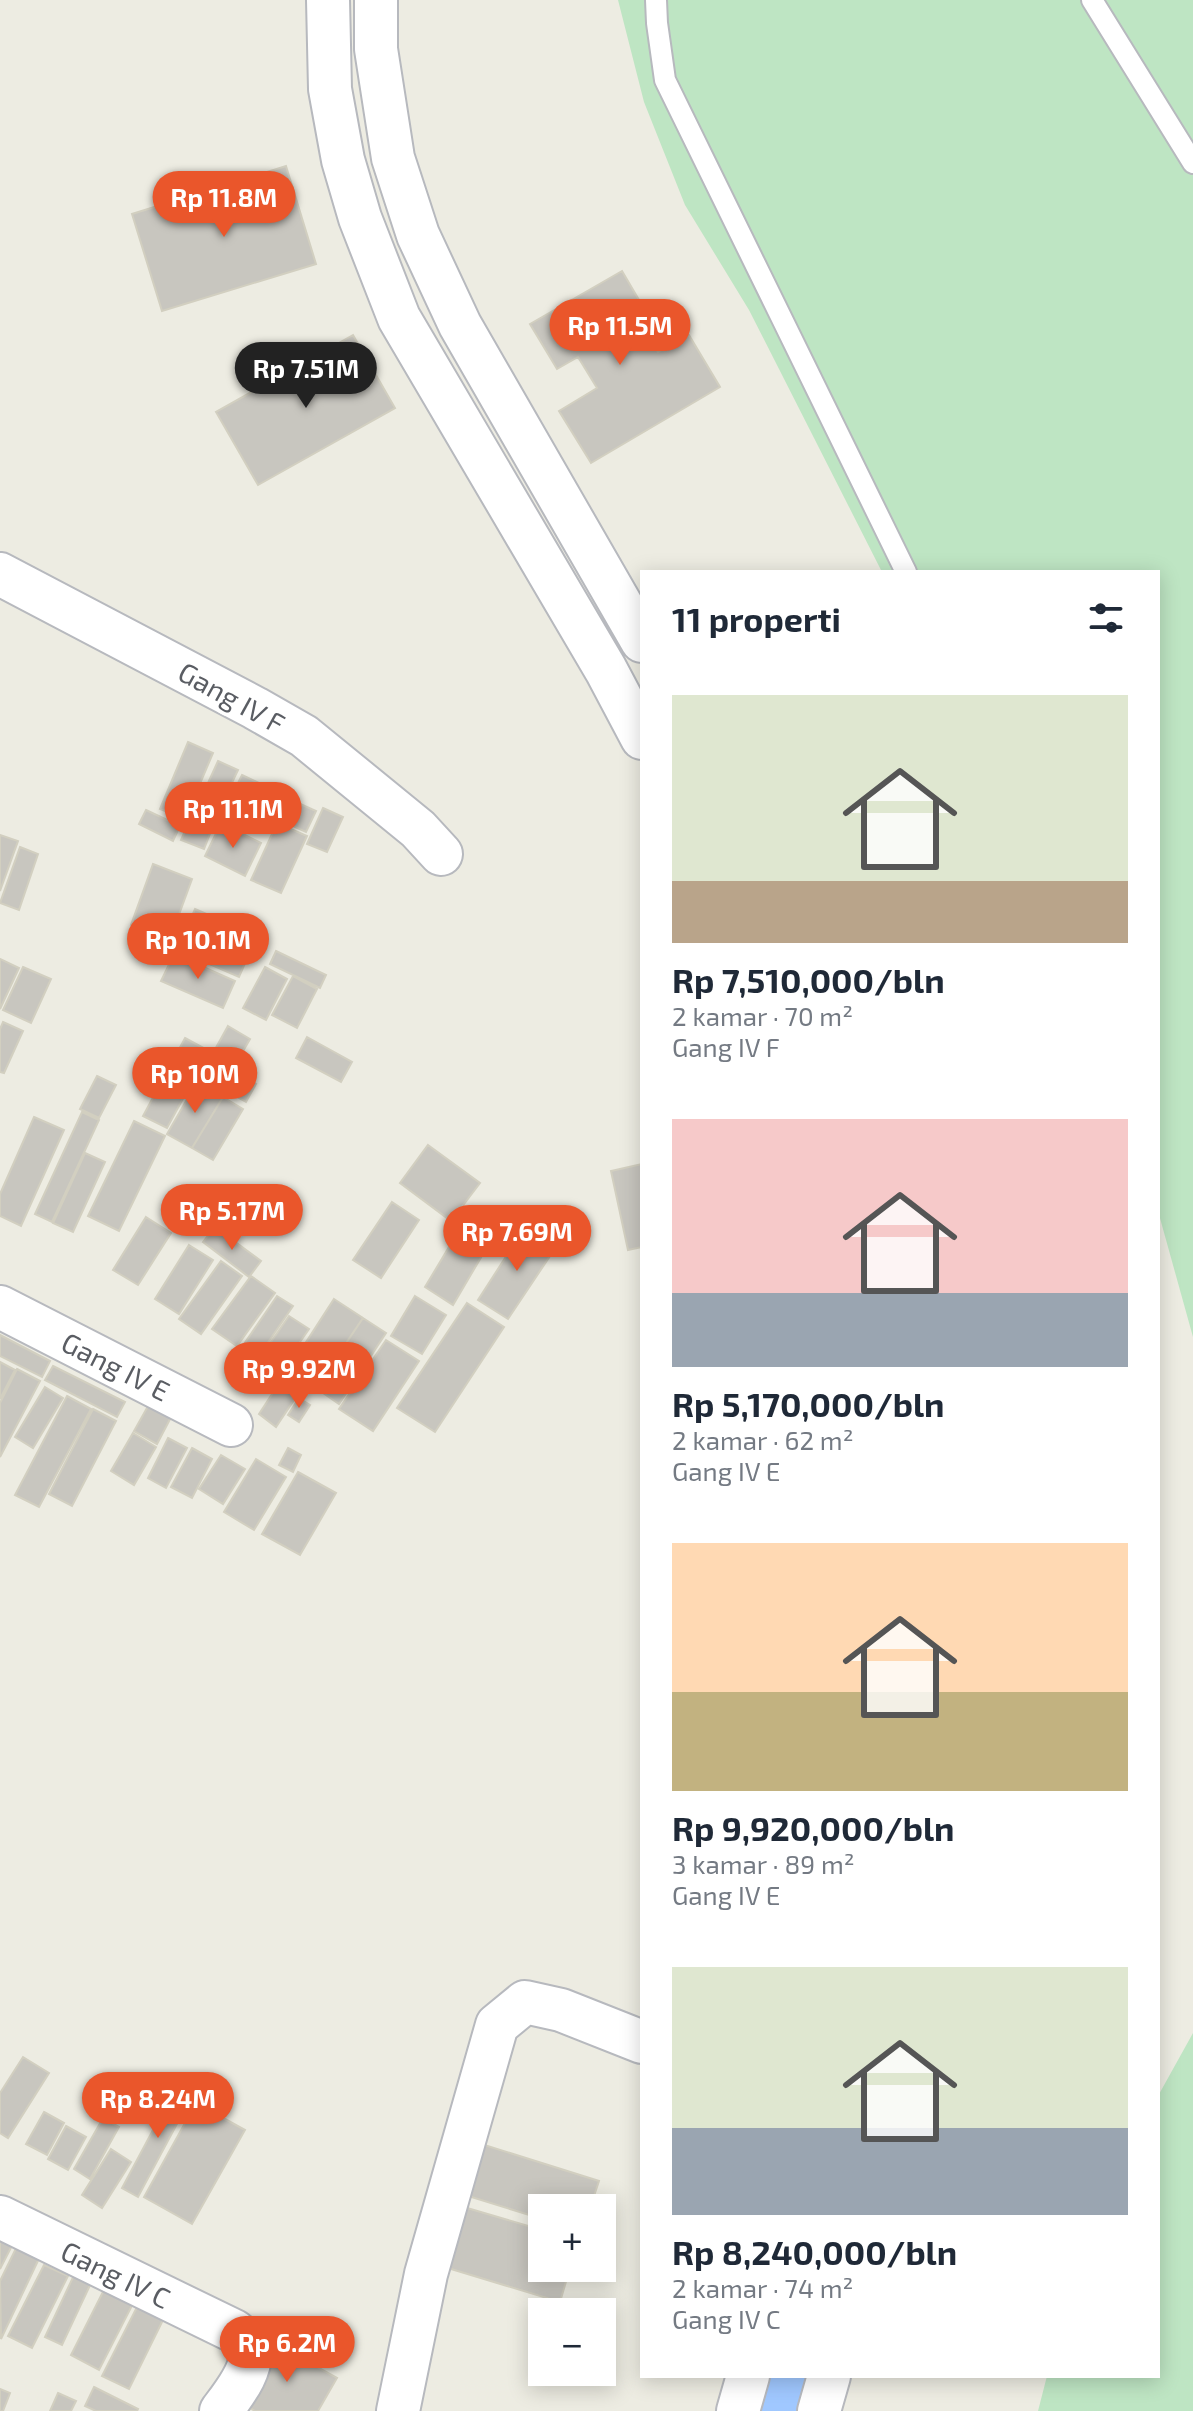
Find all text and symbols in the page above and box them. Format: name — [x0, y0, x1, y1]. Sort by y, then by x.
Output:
pin: Rp 11.8M — [141, 171, 307, 239]
text: Rp 11.8M — [171, 181, 277, 212]
pin: Rp 11.5M — [537, 299, 703, 367]
text: Rp 11.5M — [568, 309, 673, 340]
pin: Rp 7.51M — [223, 342, 389, 410]
text: Rp 7.51M — [253, 352, 359, 383]
icon: filters — [1084, 596, 1128, 640]
text: 11 properti — [672, 598, 841, 639]
street label: Gang IV F — [173, 654, 291, 740]
icon: home — [828, 747, 972, 891]
pin: Rp 11.1M — [150, 782, 316, 850]
text: Rp 11.1M — [183, 792, 283, 823]
pin: Rp 10.1M — [115, 913, 281, 981]
text: Rp 10.1M — [145, 923, 251, 954]
text: Rp 7,510,000/bln — [672, 959, 945, 1000]
text: 2 kamar · 70 m² — [672, 1000, 853, 1031]
text: Gang IV F — [672, 1031, 780, 1062]
pin: Rp 10M — [130, 1047, 260, 1115]
text: Rp 10M — [150, 1057, 240, 1088]
icon: home — [828, 1171, 972, 1315]
pin: Rp 5.17M — [149, 1184, 315, 1252]
text: Rp 5.17M — [179, 1194, 285, 1225]
pin: Rp 7.69M — [434, 1205, 600, 1273]
text: Rp 7.69M — [461, 1215, 573, 1246]
street label: Gang IV E — [56, 1324, 176, 1408]
pin: Rp 9.92M — [216, 1342, 382, 1410]
text: Rp 9.92M — [242, 1352, 356, 1383]
text: Rp 5,170,000/bln — [672, 1383, 945, 1424]
text: 2 kamar · 62 m² — [672, 1424, 853, 1455]
text: Gang IV E — [672, 1455, 780, 1486]
icon: home — [828, 1595, 972, 1739]
text: Rp 9,920,000/bln — [672, 1807, 954, 1848]
text: 3 kamar · 89 m² — [672, 1848, 854, 1879]
text: Gang IV E — [672, 1879, 780, 1910]
icon: home — [828, 2019, 972, 2163]
pin: Rp 8.24M — [75, 2072, 241, 2140]
text: Rp 8.24M — [100, 2082, 216, 2113]
map controls — [528, 2194, 616, 2386]
button: + — [528, 2194, 616, 2282]
text: Rp 8,240,000/bln — [672, 2231, 957, 2272]
street label: Gang IV C — [56, 2233, 176, 2315]
text: 2 kamar · 74 m² — [672, 2272, 853, 2303]
button: − — [528, 2298, 616, 2386]
text: Gang IV C — [672, 2303, 781, 2334]
pin: Rp 6.2M — [213, 2316, 361, 2384]
text: Rp 6.2M — [238, 2326, 336, 2357]

